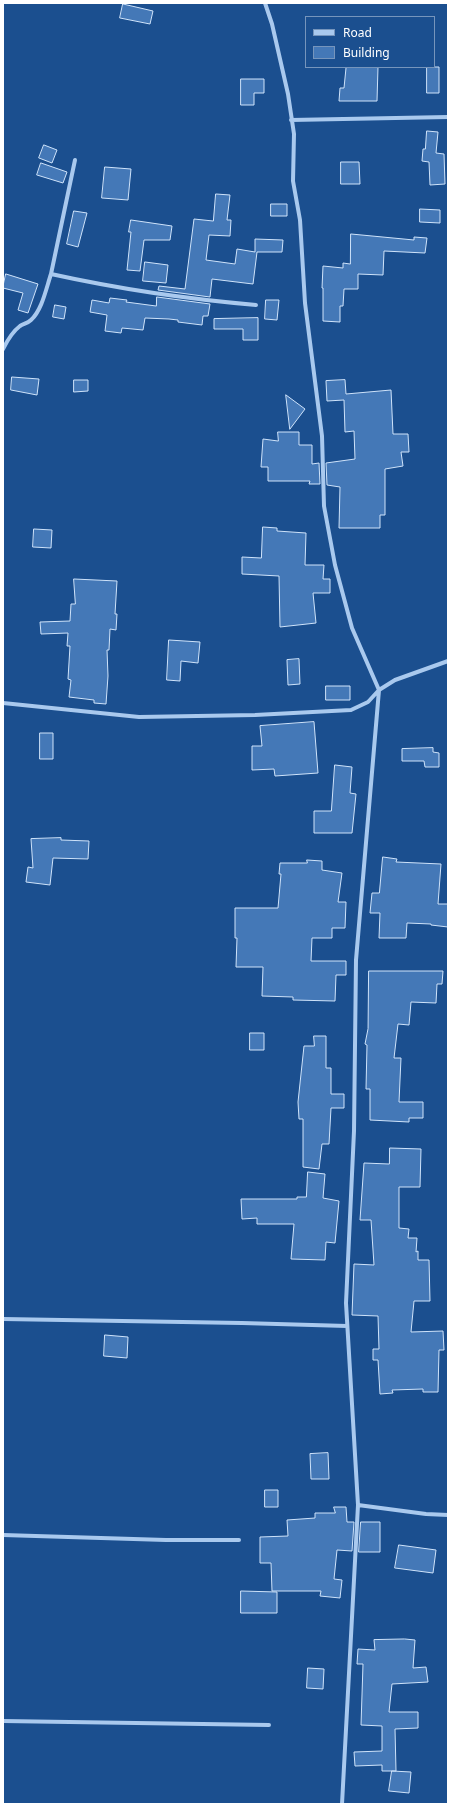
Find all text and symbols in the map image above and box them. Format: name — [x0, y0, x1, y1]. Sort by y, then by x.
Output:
legend — [305, 16, 435, 68]
text: Road — [343, 24, 372, 41]
text: Building — [343, 44, 390, 61]

